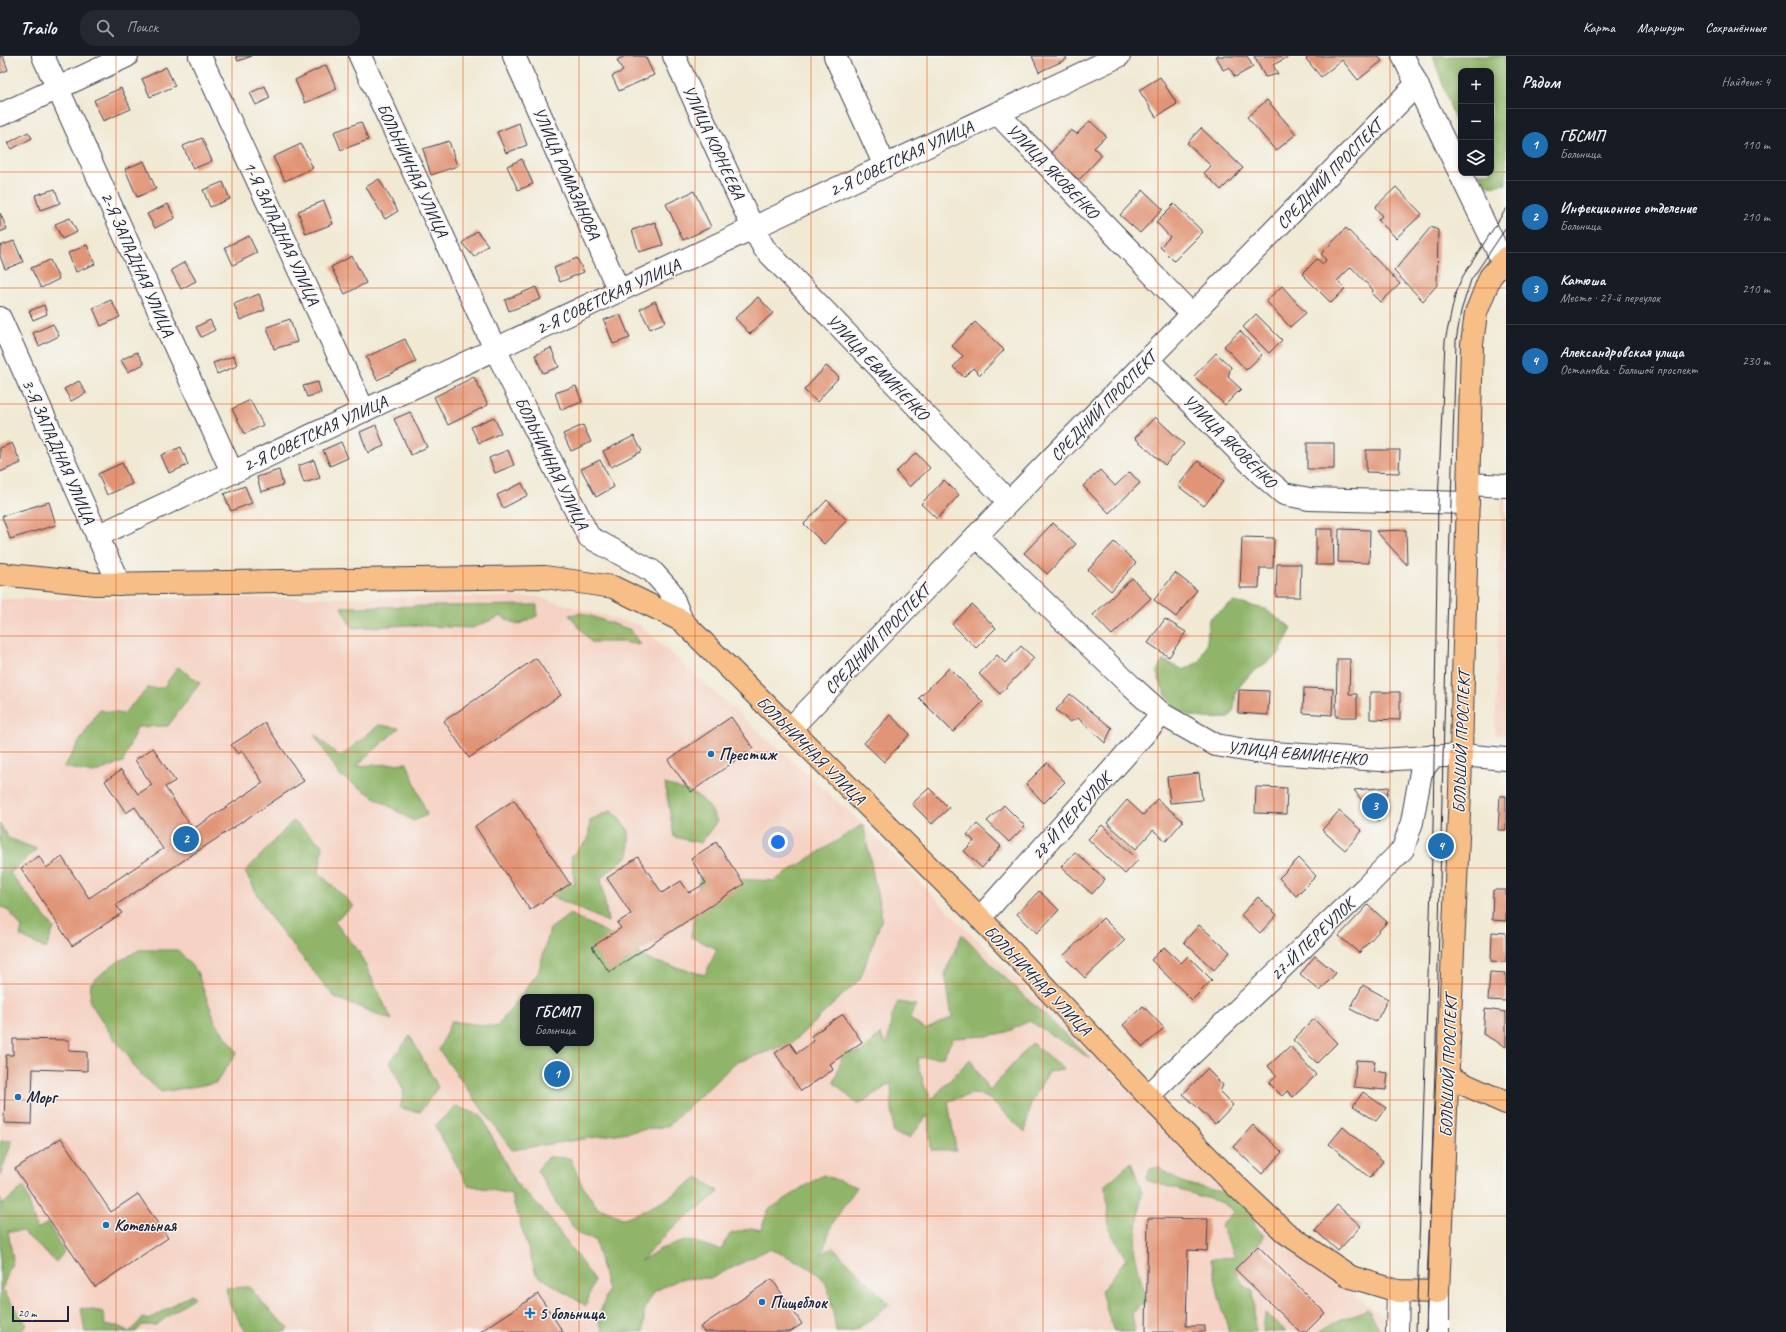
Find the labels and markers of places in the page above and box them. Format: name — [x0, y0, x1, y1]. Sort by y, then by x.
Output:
place label: Престиж — [719, 744, 778, 765]
marker: Престиж — [706, 749, 716, 759]
pin: 3 — [1362, 791, 1388, 821]
pin: 2 — [173, 824, 199, 854]
pin: 4 — [1428, 831, 1454, 861]
pin: 1 — [544, 1059, 570, 1089]
place label: Морг — [26, 1087, 59, 1108]
marker: Морг — [13, 1092, 23, 1102]
place label: Котельная — [114, 1215, 177, 1236]
marker: Котельная — [101, 1220, 111, 1230]
place label: Пищеблок — [770, 1292, 829, 1313]
marker: Пищеблок — [757, 1297, 767, 1307]
place label: 5 больница — [539, 1303, 606, 1324]
marker: 5 больница — [524, 1307, 536, 1319]

